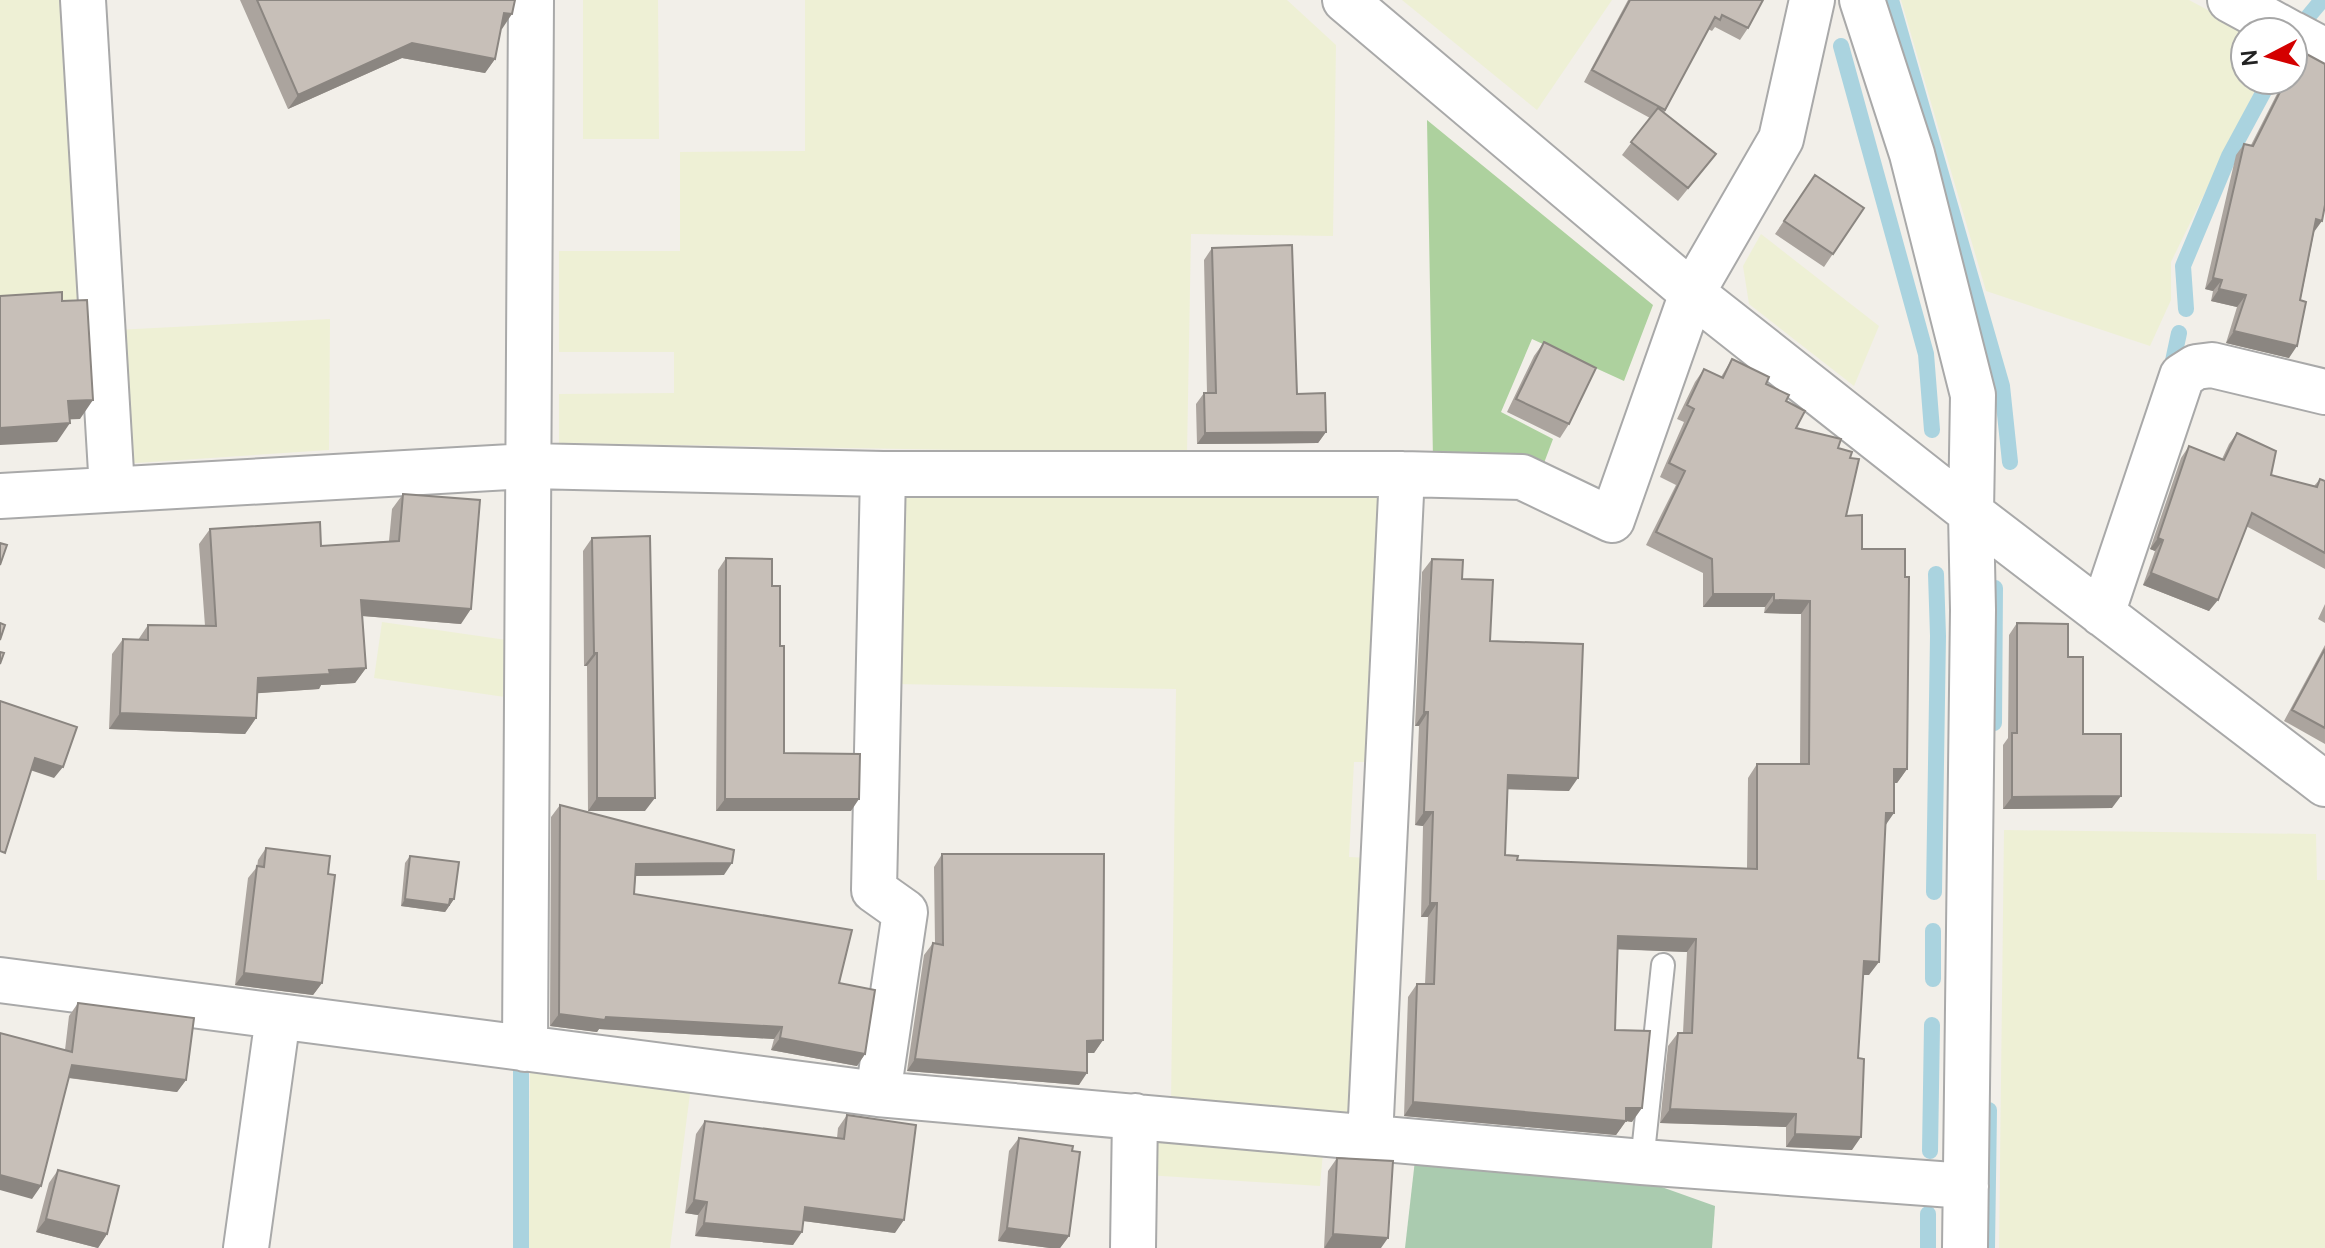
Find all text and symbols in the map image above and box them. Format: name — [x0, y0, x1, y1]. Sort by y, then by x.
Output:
north arrow — [2229, 16, 2309, 96]
text: N — [2233, 49, 2265, 68]

